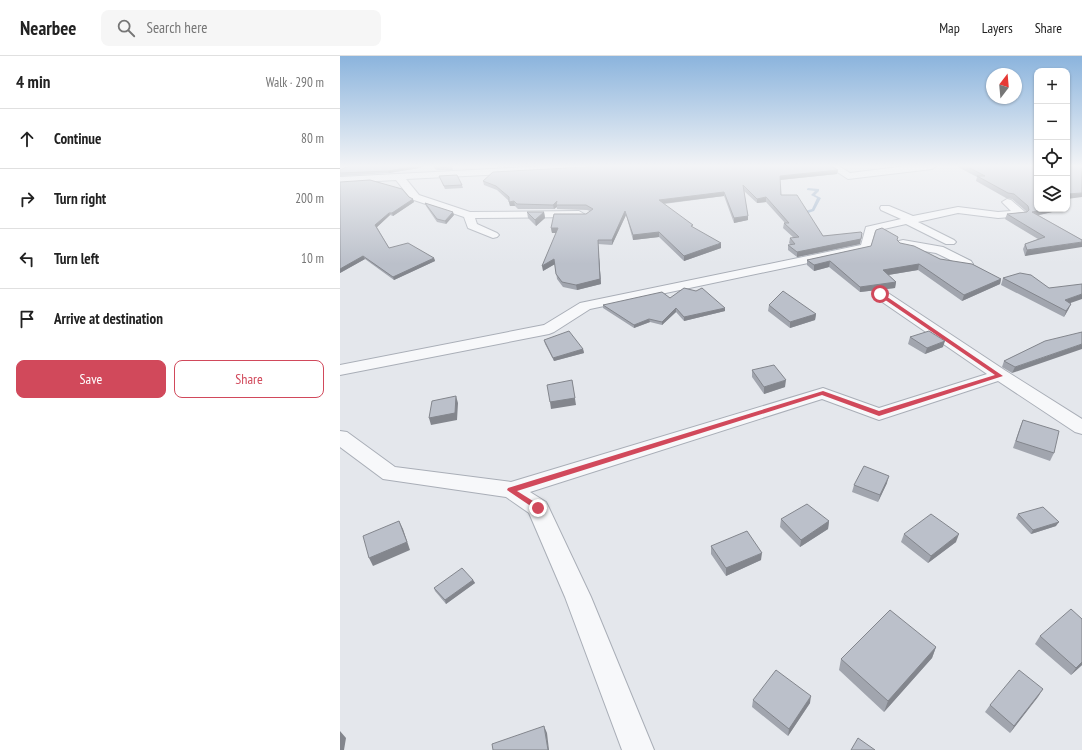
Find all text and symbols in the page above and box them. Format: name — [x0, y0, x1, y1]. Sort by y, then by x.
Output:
search box — [101, 10, 381, 46]
text: Nearbee — [20, 16, 77, 40]
icon: search — [115, 17, 137, 39]
text: Search here — [147, 18, 207, 37]
text: Map — [939, 19, 960, 37]
text: Layers — [982, 19, 1013, 37]
text: Share — [1035, 19, 1062, 37]
north arrow — [986, 68, 1022, 104]
map controls — [1034, 68, 1070, 212]
button: + — [1034, 68, 1070, 104]
text: 4 min — [16, 71, 50, 93]
text: Walk · 290 m — [266, 74, 324, 91]
button: − — [1034, 104, 1070, 140]
icon: ahead — [16, 128, 38, 150]
text: Continue — [54, 129, 101, 148]
text: 80 m — [301, 130, 324, 147]
button: locate — [1034, 140, 1070, 176]
button: layers — [1034, 176, 1070, 212]
icon: right — [16, 188, 38, 210]
text: Turn right — [54, 189, 106, 208]
text: 200 m — [295, 190, 324, 207]
icon: left — [16, 248, 38, 270]
text: Turn left — [54, 249, 99, 268]
text: 10 m — [301, 250, 324, 267]
route start — [871, 285, 889, 303]
icon: arrive — [16, 308, 38, 330]
text: Arrive at destination — [54, 309, 163, 328]
button: Save — [16, 360, 166, 398]
button: Share — [174, 360, 324, 398]
route end — [529, 499, 547, 517]

